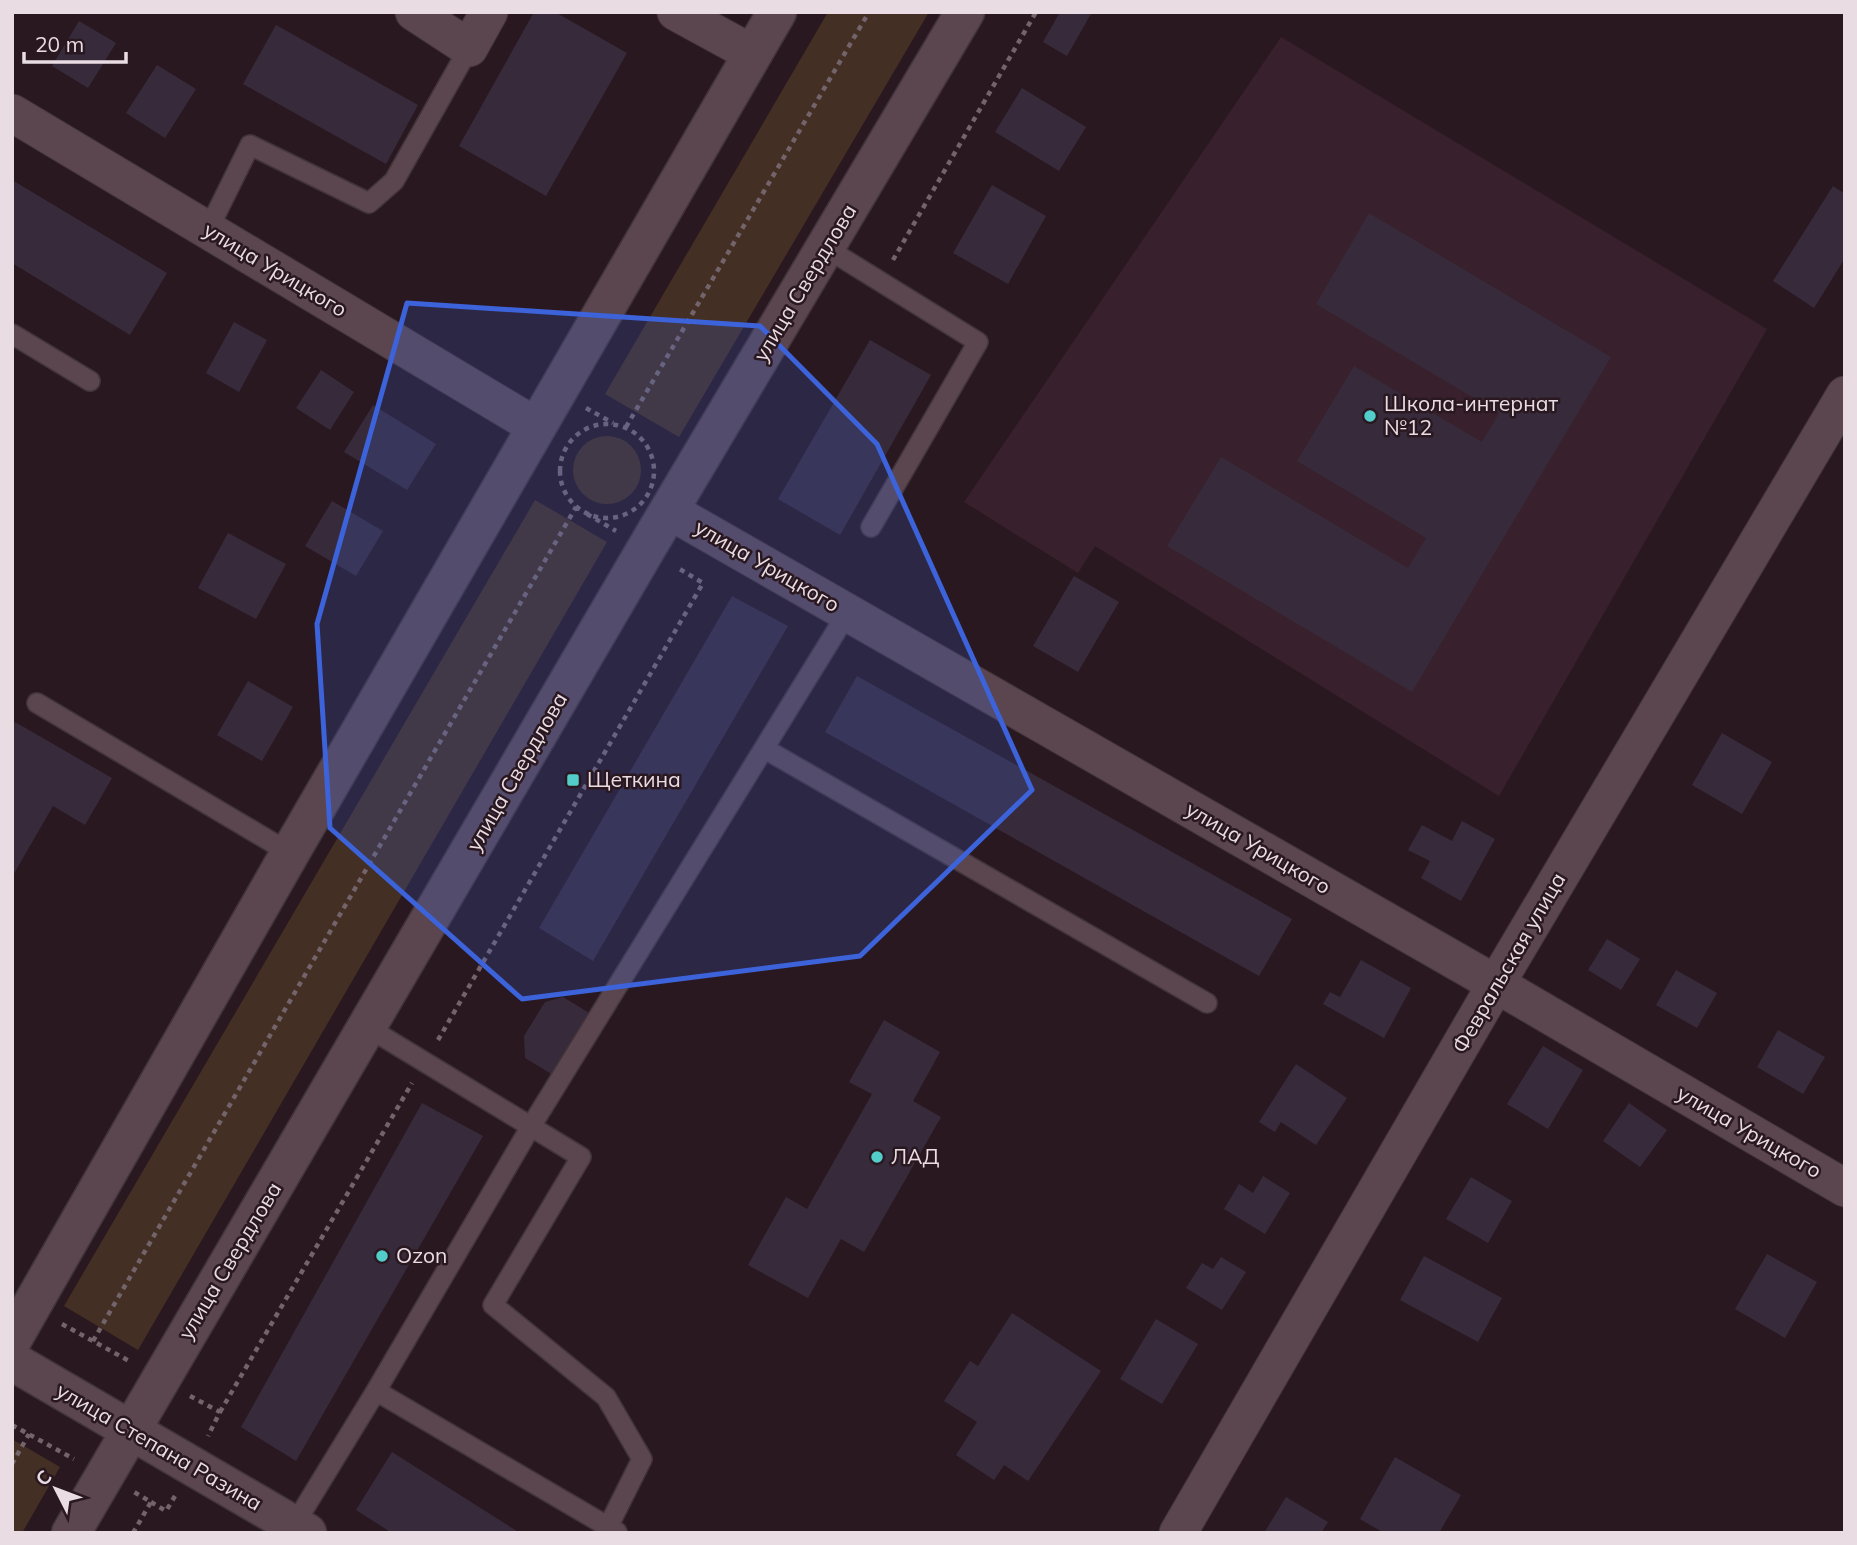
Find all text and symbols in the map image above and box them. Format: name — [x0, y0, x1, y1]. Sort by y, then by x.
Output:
scale bar — [24, 21, 126, 65]
text: 20 m — [35, 31, 84, 57]
street label: улица Свердлова — [747, 199, 861, 366]
street label: улица Урицкого — [199, 216, 352, 322]
place label: Школа-интернат №12 — [1384, 390, 1559, 440]
marker: Школа-интернат №12 — [1362, 408, 1378, 424]
street label: улица Урицкого — [691, 513, 844, 617]
street label: улица Свердлова — [460, 687, 572, 856]
place label: Щеткина — [587, 766, 681, 792]
marker: Щеткина — [565, 772, 581, 788]
street label: улица Урицкого — [1182, 795, 1335, 899]
street label: Февральская улица — [1446, 868, 1570, 1057]
street label: улица Урицкого — [1673, 1079, 1826, 1183]
place label: ЛАД — [891, 1143, 939, 1169]
marker: ЛАД — [869, 1149, 885, 1165]
street label: улица Свердлова — [172, 1177, 286, 1344]
place label: Ozon — [396, 1242, 447, 1268]
marker: Ozon — [374, 1248, 390, 1264]
street label: улица Степана Разина — [52, 1377, 267, 1516]
north arrow — [21, 1454, 91, 1524]
text: С — [30, 1465, 57, 1490]

